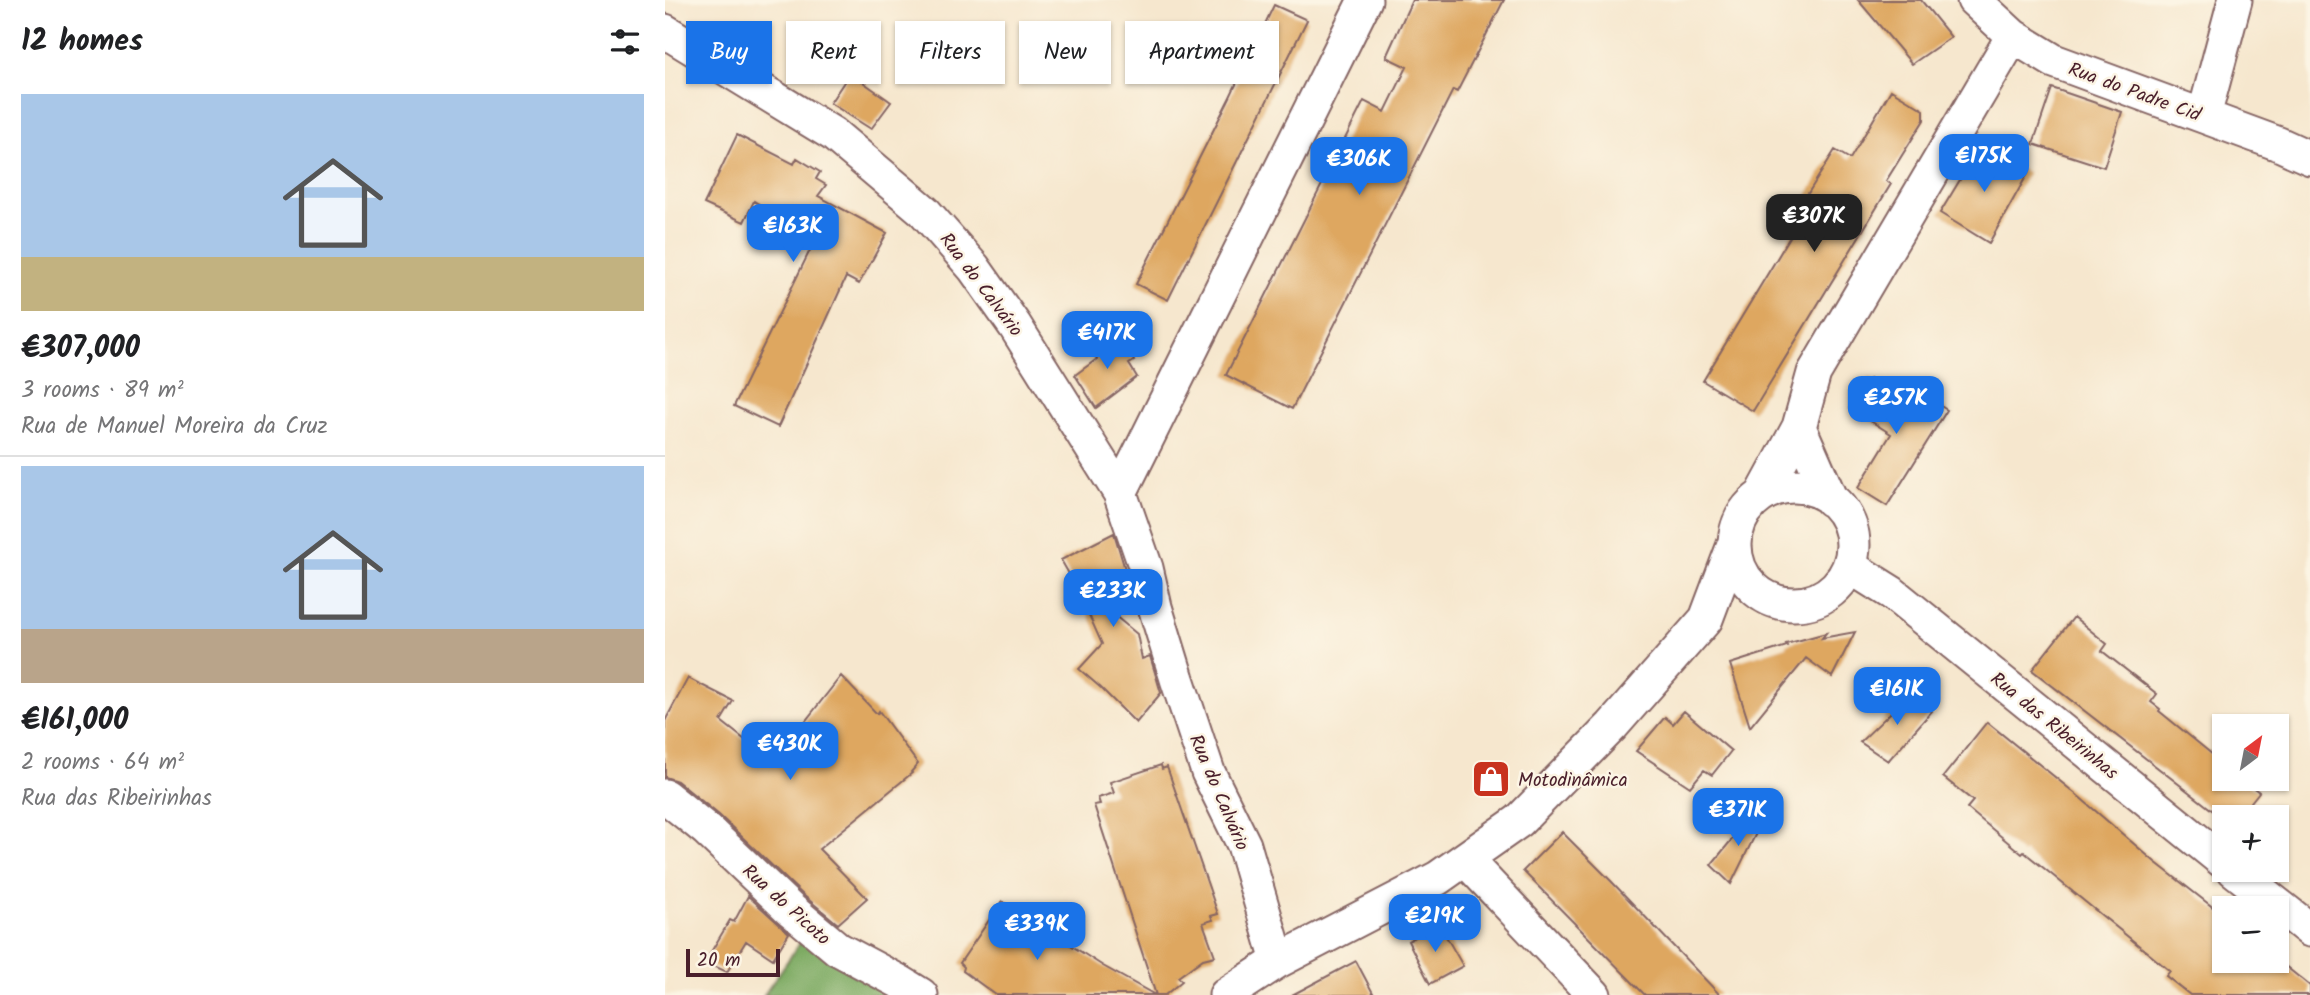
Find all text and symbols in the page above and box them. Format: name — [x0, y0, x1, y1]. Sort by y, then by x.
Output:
text: 12 homes — [21, 18, 143, 66]
chip: Buy — [686, 21, 772, 84]
chip: Rent — [786, 21, 881, 84]
chip: Filters — [895, 21, 1005, 84]
chip: New — [1019, 21, 1111, 84]
chip: Apartment — [1125, 21, 1279, 84]
icon: filters — [606, 23, 644, 61]
street label: Rua do Padre Cid — [2064, 55, 2205, 131]
pin: €175K — [1935, 134, 2033, 194]
pin: €306K — [1310, 138, 1408, 197]
text: €175K — [1955, 139, 2013, 175]
icon: home — [270, 140, 396, 266]
text: €306K — [1326, 142, 1392, 178]
pin: €307K — [1765, 194, 1863, 254]
text: €307K — [1782, 199, 1846, 235]
pin: €163K — [744, 204, 842, 264]
text: €163K — [763, 209, 823, 245]
street label: Rua do Calvário — [931, 227, 1030, 344]
pin: €417K — [1058, 312, 1156, 371]
text: €417K — [1078, 316, 1136, 352]
text: €307,000 — [21, 325, 140, 373]
text: 3 rooms · 89 m² — [21, 373, 184, 409]
pin: €257K — [1847, 376, 1945, 436]
text: €257K — [1864, 381, 1928, 417]
text: Rua de Manuel Moreira da Cruz — [21, 409, 328, 445]
icon: home — [270, 512, 396, 638]
pin: €233K — [1064, 570, 1162, 629]
text: €233K — [1080, 574, 1147, 610]
street label: Rua das Ribeirinhas — [1983, 665, 2124, 788]
pin: €161K — [1848, 668, 1946, 727]
text: €161K — [1870, 672, 1924, 708]
text: €161,000 — [21, 697, 128, 745]
north arrow — [2212, 714, 2289, 791]
map controls — [2212, 714, 2289, 973]
pin: €430K — [741, 722, 839, 782]
text: €430K — [757, 727, 823, 763]
street label: Rua do Calvário — [1180, 730, 1256, 856]
text: 2 rooms · 64 m² — [21, 745, 184, 781]
shop icon: Motodinâmica — [1470, 758, 1512, 800]
place label: Motodinâmica — [1518, 766, 1628, 796]
text: Rua das Ribeirinhas — [21, 781, 212, 817]
pin: €371K — [1689, 788, 1787, 848]
text: €371K — [1709, 793, 1767, 829]
button: + — [2212, 805, 2289, 882]
street label: Rua do Picoto — [735, 857, 837, 954]
pin: €219K — [1386, 894, 1484, 954]
button: − — [2212, 896, 2289, 973]
text: €219K — [1405, 899, 1465, 935]
pin: €339K — [988, 902, 1086, 962]
text: €339K — [1004, 907, 1070, 943]
scale bar — [686, 946, 781, 978]
text: 20 m — [697, 946, 740, 976]

